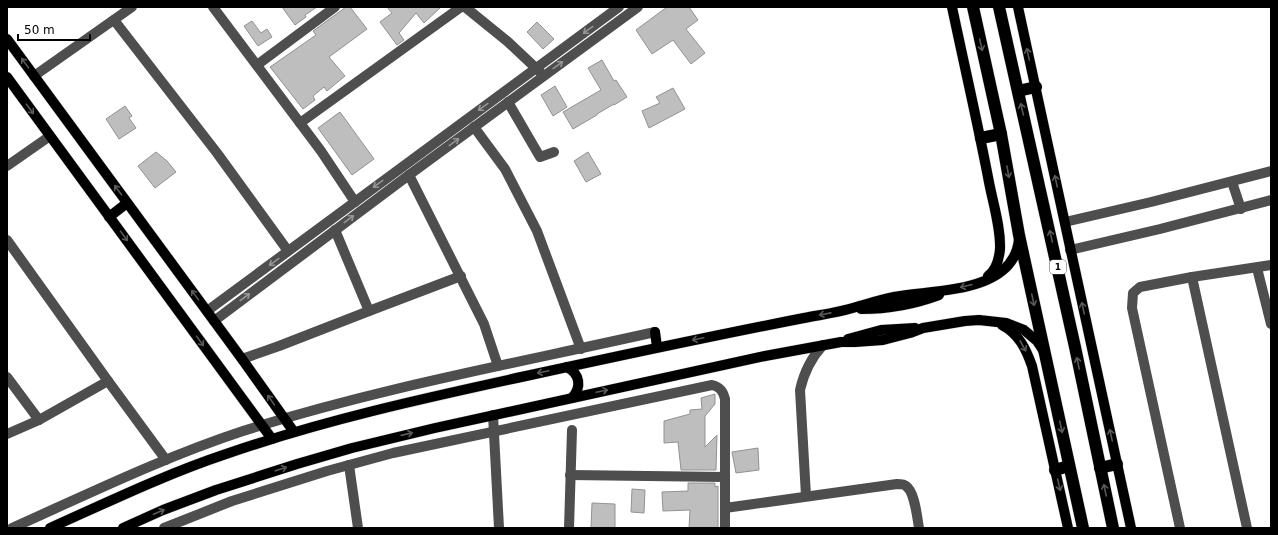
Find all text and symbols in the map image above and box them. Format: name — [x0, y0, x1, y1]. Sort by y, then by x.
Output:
scale bar — [18, 16, 90, 42]
text: 50 m — [24, 23, 55, 37]
one-way arrow — [582, 26, 593, 34]
one-way arrow — [978, 38, 986, 51]
one-way arrow — [1024, 48, 1032, 61]
one-way arrow — [20, 58, 29, 69]
one-way arrow — [553, 61, 564, 69]
one-way arrow — [1018, 102, 1026, 115]
one-way arrow — [26, 103, 34, 114]
one-way arrow — [478, 103, 489, 111]
one-way arrow — [448, 138, 459, 146]
one-way arrow — [1004, 165, 1012, 178]
one-way arrow — [1051, 175, 1059, 188]
one-way arrow — [373, 180, 384, 189]
one-way arrow — [114, 185, 122, 196]
one-way arrow — [343, 215, 354, 224]
one-way arrow — [1046, 229, 1054, 242]
one-way arrow — [120, 231, 128, 242]
one-way arrow — [268, 257, 279, 266]
road number: 1 — [1050, 260, 1066, 274]
one-way arrow — [960, 283, 973, 291]
one-way arrow — [191, 290, 199, 301]
one-way arrow — [239, 293, 250, 301]
one-way arrow — [1030, 293, 1038, 306]
one-way arrow — [1078, 302, 1086, 315]
one-way arrow — [819, 310, 832, 318]
one-way arrow — [196, 336, 204, 347]
one-way arrow — [692, 336, 705, 344]
one-way arrow — [1020, 340, 1028, 352]
one-way arrow — [1074, 356, 1082, 369]
one-way arrow — [537, 369, 550, 377]
one-way arrow — [595, 387, 608, 395]
one-way arrow — [267, 395, 275, 406]
one-way arrow — [1057, 420, 1065, 433]
one-way arrow — [1106, 429, 1114, 442]
one-way arrow — [400, 430, 413, 438]
one-way arrow — [275, 464, 287, 472]
one-way arrow — [1055, 478, 1063, 491]
one-way arrow — [1100, 484, 1108, 497]
one-way arrow — [152, 508, 164, 515]

